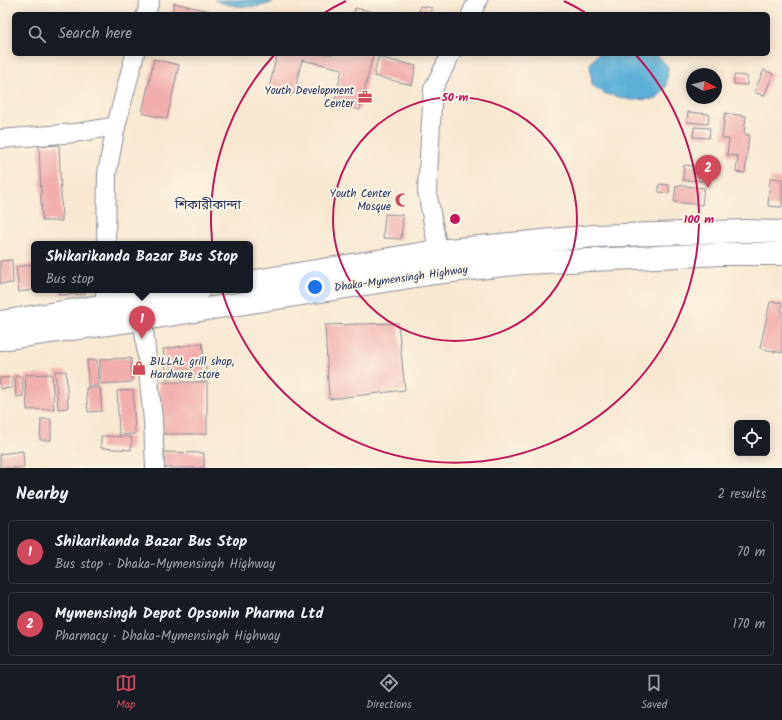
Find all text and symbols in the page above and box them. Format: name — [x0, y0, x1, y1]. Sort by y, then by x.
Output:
search box — [12, 12, 770, 56]
text: Search here — [58, 22, 132, 46]
icon: search — [26, 23, 48, 45]
north arrow — [686, 68, 722, 104]
place label: Youth Development Center — [264, 82, 355, 113]
text: 50 m — [441, 88, 469, 107]
office icon: Youth Development Center — [357, 89, 373, 105]
pin: 2 — [695, 155, 721, 188]
place label: Youth Center Mosque — [330, 185, 392, 216]
mosque icon: Youth Center Mosque — [394, 192, 410, 208]
district label: শিকারীকান্দা — [174, 195, 242, 216]
text: 100 m — [684, 210, 714, 229]
centre of rings — [448, 212, 462, 226]
popup — [31, 241, 253, 293]
text: Shikarikanda Bazar Bus Stop — [46, 245, 238, 269]
street label: Dhaka-Mymensingh Highway — [333, 261, 470, 297]
text: Bus stop — [46, 269, 94, 290]
your location — [305, 277, 325, 297]
pin: 1 — [129, 306, 155, 339]
place label: BILLAL grill shop, Hardware store — [150, 353, 234, 384]
shop icon: BILLAL grill shop, Hardware store — [131, 360, 147, 376]
map controls — [734, 420, 770, 456]
button: locate — [734, 420, 770, 456]
text: Nearby — [16, 481, 68, 508]
text: 2 results — [718, 484, 766, 505]
text: Shikarikanda Bazar Bus Stop — [55, 530, 247, 554]
text: 1 — [28, 542, 32, 563]
text: 70 m — [737, 542, 765, 563]
text: Bus stop · Dhaka-Mymensingh Highway — [55, 554, 275, 575]
text: Mymensingh Depot Opsonin Pharma Ltd — [55, 602, 323, 626]
text: 2 — [26, 614, 34, 635]
text: 170 m — [733, 614, 765, 635]
text: Pharmacy · Dhaka-Mymensingh Highway — [55, 626, 280, 647]
tab: Map — [115, 672, 137, 714]
tab: Directions — [366, 672, 412, 714]
tab: Saved — [641, 672, 667, 714]

